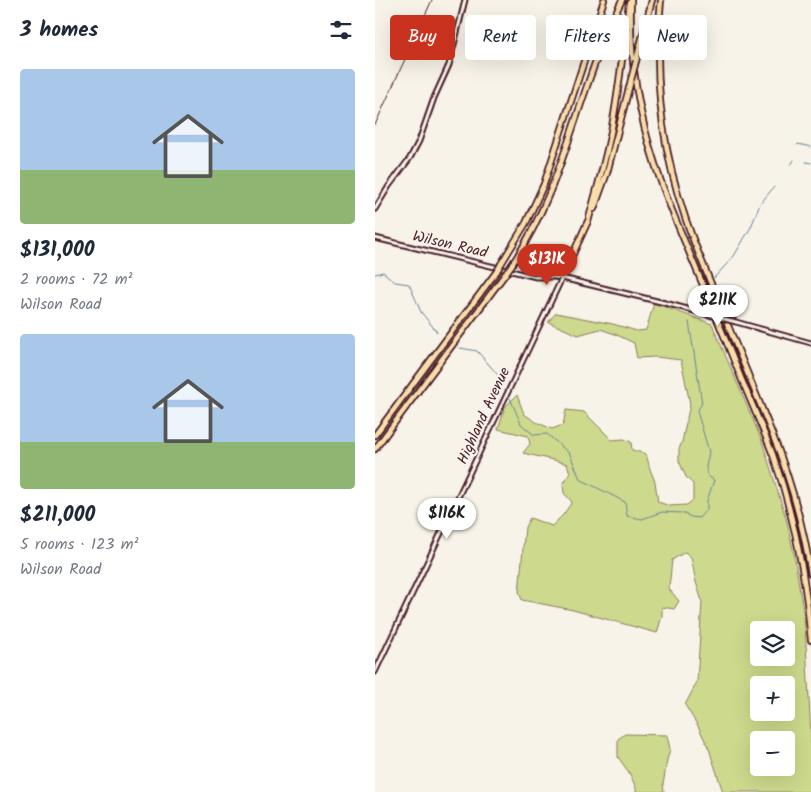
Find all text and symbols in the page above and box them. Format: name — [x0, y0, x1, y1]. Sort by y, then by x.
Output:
text: 3 homes — [20, 14, 98, 47]
chip: Buy — [390, 15, 455, 60]
chip: Rent — [465, 15, 536, 60]
chip: Filters — [546, 15, 629, 60]
chip: New — [639, 15, 707, 60]
icon: filters — [327, 16, 355, 44]
icon: home — [143, 101, 233, 191]
street label: Wilson Road — [410, 225, 490, 265]
text: $131,000 — [20, 234, 94, 267]
pin: $131K — [512, 244, 582, 286]
text: $131K — [528, 247, 566, 272]
text: 2 rooms · 72 m² — [20, 267, 132, 292]
pin: $211K — [683, 284, 753, 327]
text: $211K — [699, 288, 737, 313]
text: Wilson Road — [20, 292, 101, 317]
street label: Highland Avenue — [451, 363, 517, 469]
icon: home — [143, 366, 233, 456]
pin: $116K — [412, 498, 482, 540]
text: $211,000 — [20, 499, 95, 532]
text: $116K — [428, 501, 466, 526]
text: 5 rooms · 123 m² — [20, 532, 139, 557]
text: Wilson Road — [20, 557, 101, 582]
map controls — [750, 621, 795, 776]
button: layers — [750, 621, 795, 666]
button: + — [750, 676, 795, 721]
button: − — [750, 731, 795, 776]

